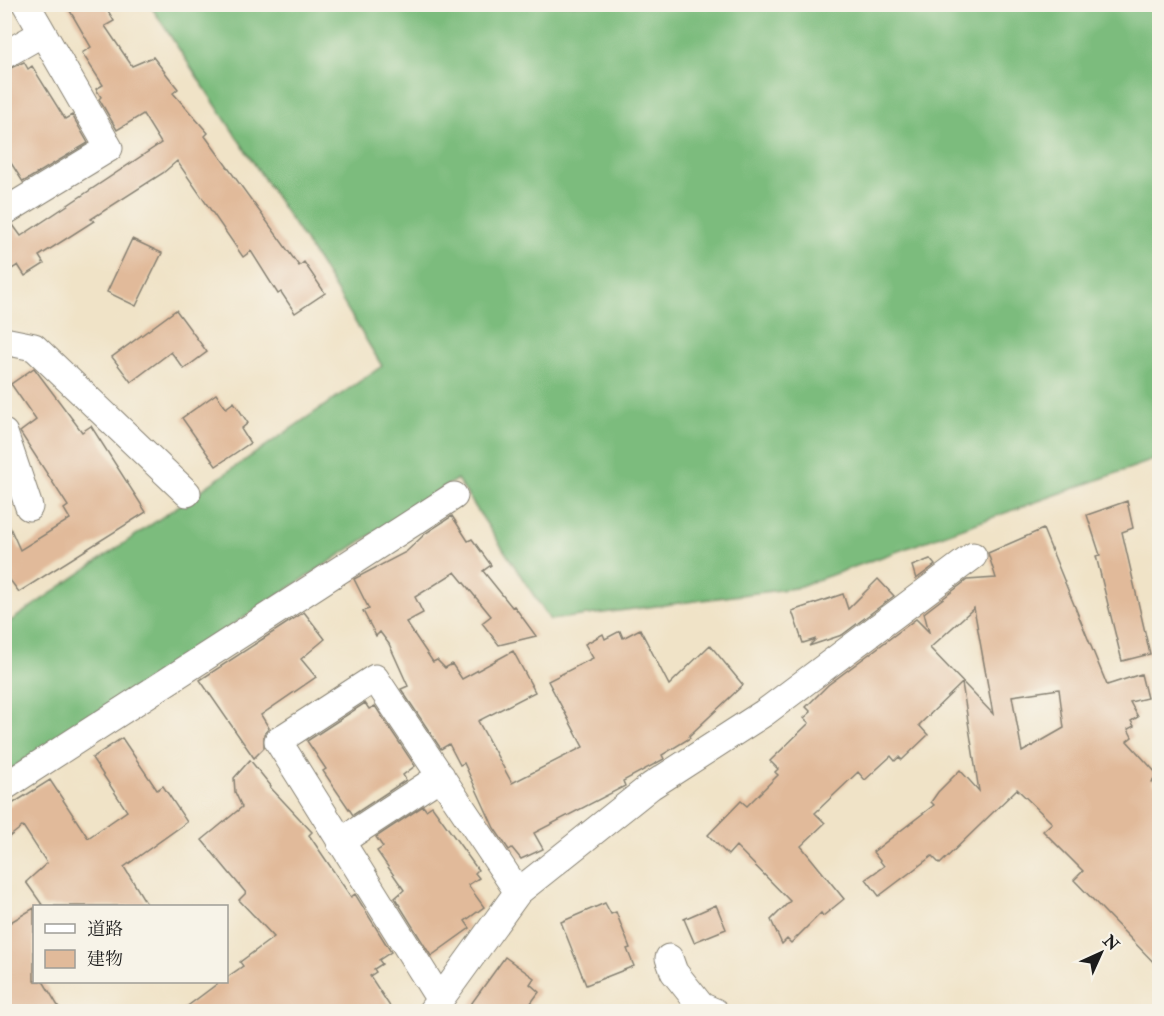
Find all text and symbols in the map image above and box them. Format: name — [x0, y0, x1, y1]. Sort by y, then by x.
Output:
legend — [33, 905, 228, 983]
text: 道路 — [87, 918, 123, 941]
north arrow — [1071, 923, 1131, 983]
text: N — [1098, 930, 1124, 956]
text: 建物 — [87, 948, 123, 971]

